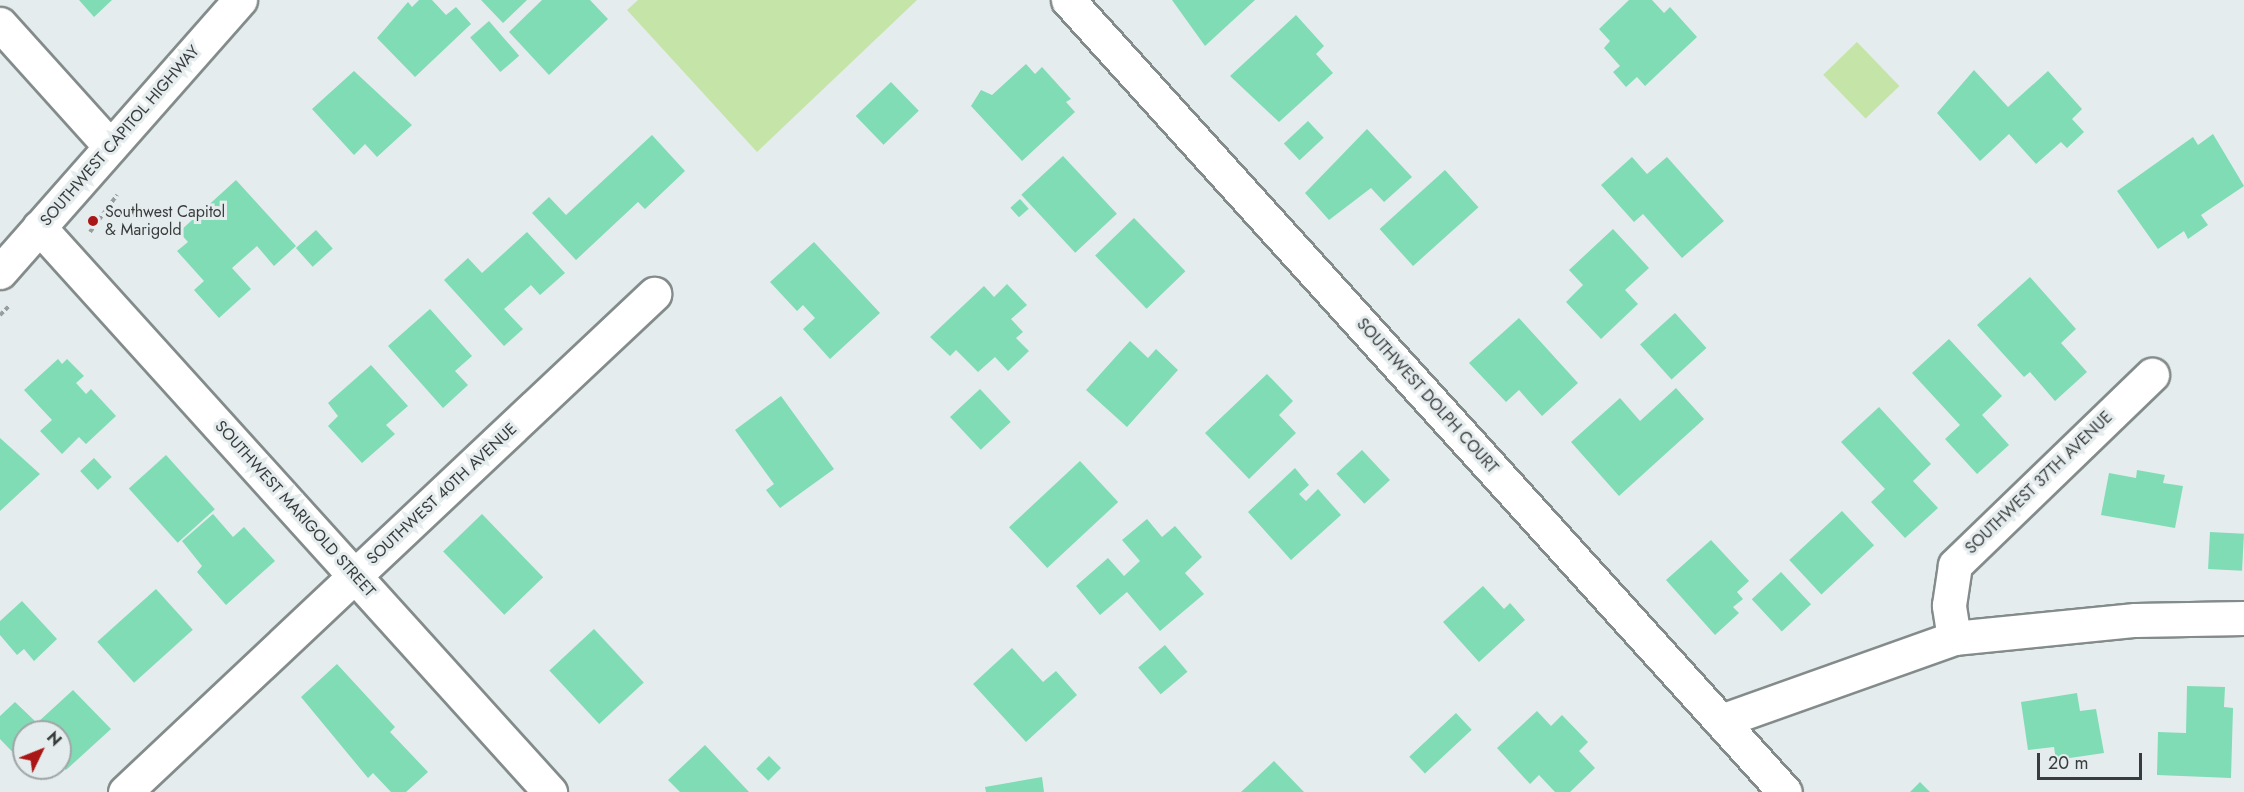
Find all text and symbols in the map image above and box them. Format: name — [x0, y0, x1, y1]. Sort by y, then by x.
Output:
street label: SOUTHWEST CAPITOL HIGHWAY — [36, 42, 204, 230]
place label: Southwest Capitol & Marigold — [105, 202, 225, 240]
marker: Southwest Capitol & Marigold — [86, 214, 100, 228]
street label: SOUTHWEST DOLPH COURT — [1352, 315, 1502, 477]
street label: SOUTHWEST 37TH AVENUE — [1962, 408, 2116, 558]
street label: SOUTHWEST MARIGOLD STREET — [211, 417, 379, 601]
street label: SOUTHWEST 40TH AVENUE — [363, 419, 521, 569]
north arrow — [12, 720, 72, 780]
text: N — [41, 726, 67, 751]
scale bar — [2040, 741, 2145, 779]
text: 20 m — [2048, 750, 2088, 776]

